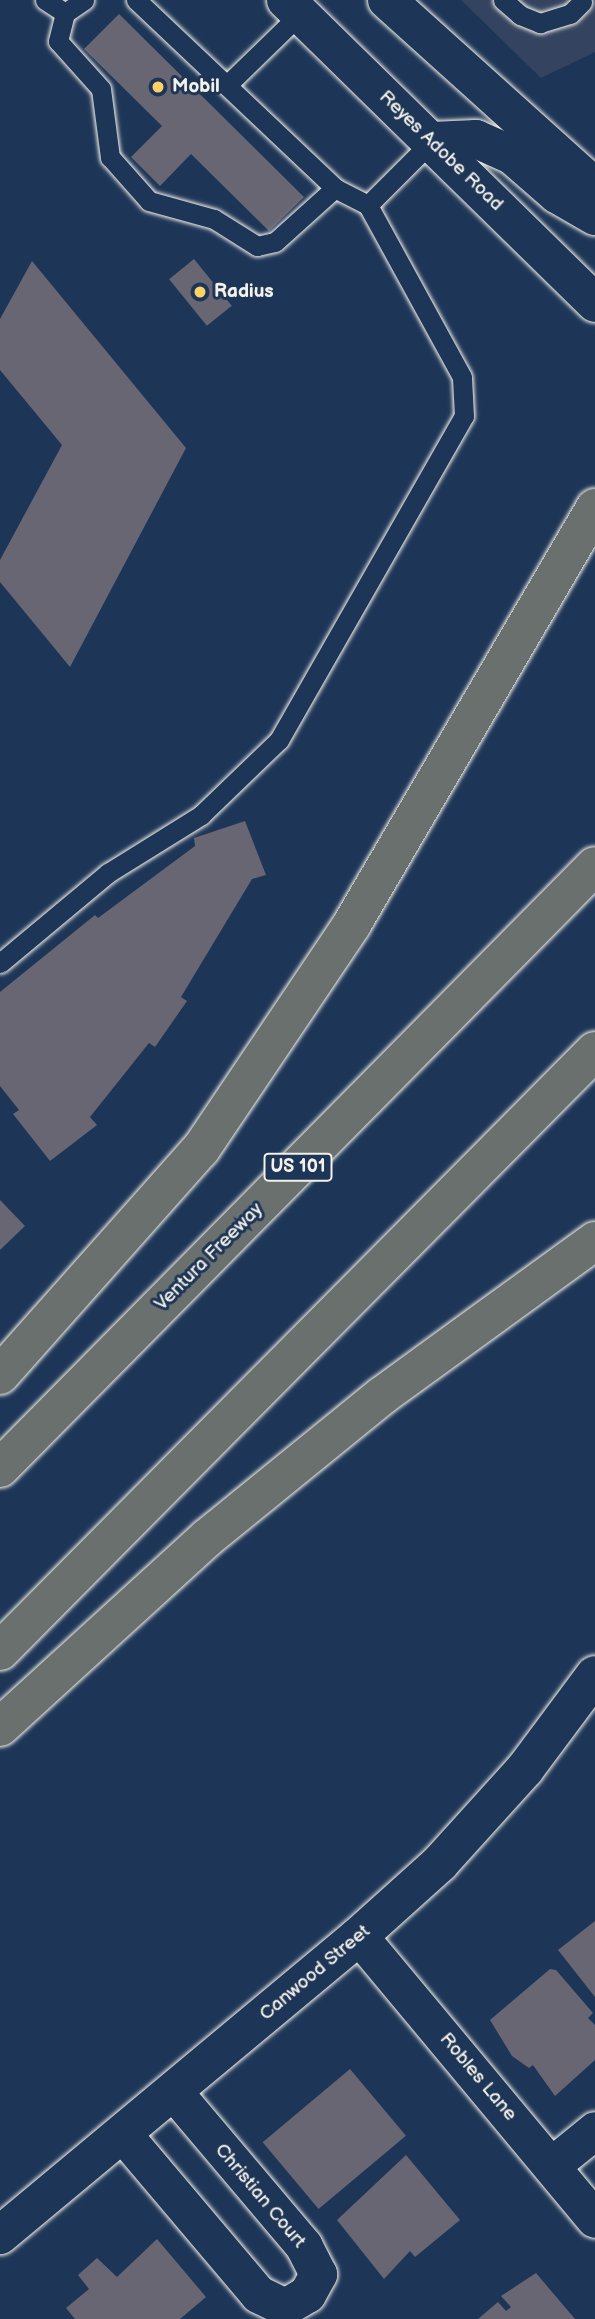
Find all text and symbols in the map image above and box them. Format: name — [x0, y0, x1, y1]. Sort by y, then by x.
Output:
place label: Mobil — [172, 76, 220, 98]
marker: Mobil — [150, 79, 166, 95]
street label: Reyes Adobe Road — [374, 86, 508, 216]
place label: Radius — [214, 281, 274, 303]
marker: Radius — [192, 284, 208, 300]
road number: US 101 — [263, 1152, 333, 1182]
street label: Ventura Freeway — [150, 1198, 268, 1316]
street label: Canwood Street — [255, 1920, 375, 2026]
street label: Robles Lane — [435, 2028, 521, 2126]
street label: Christian Court — [210, 2139, 310, 2253]

